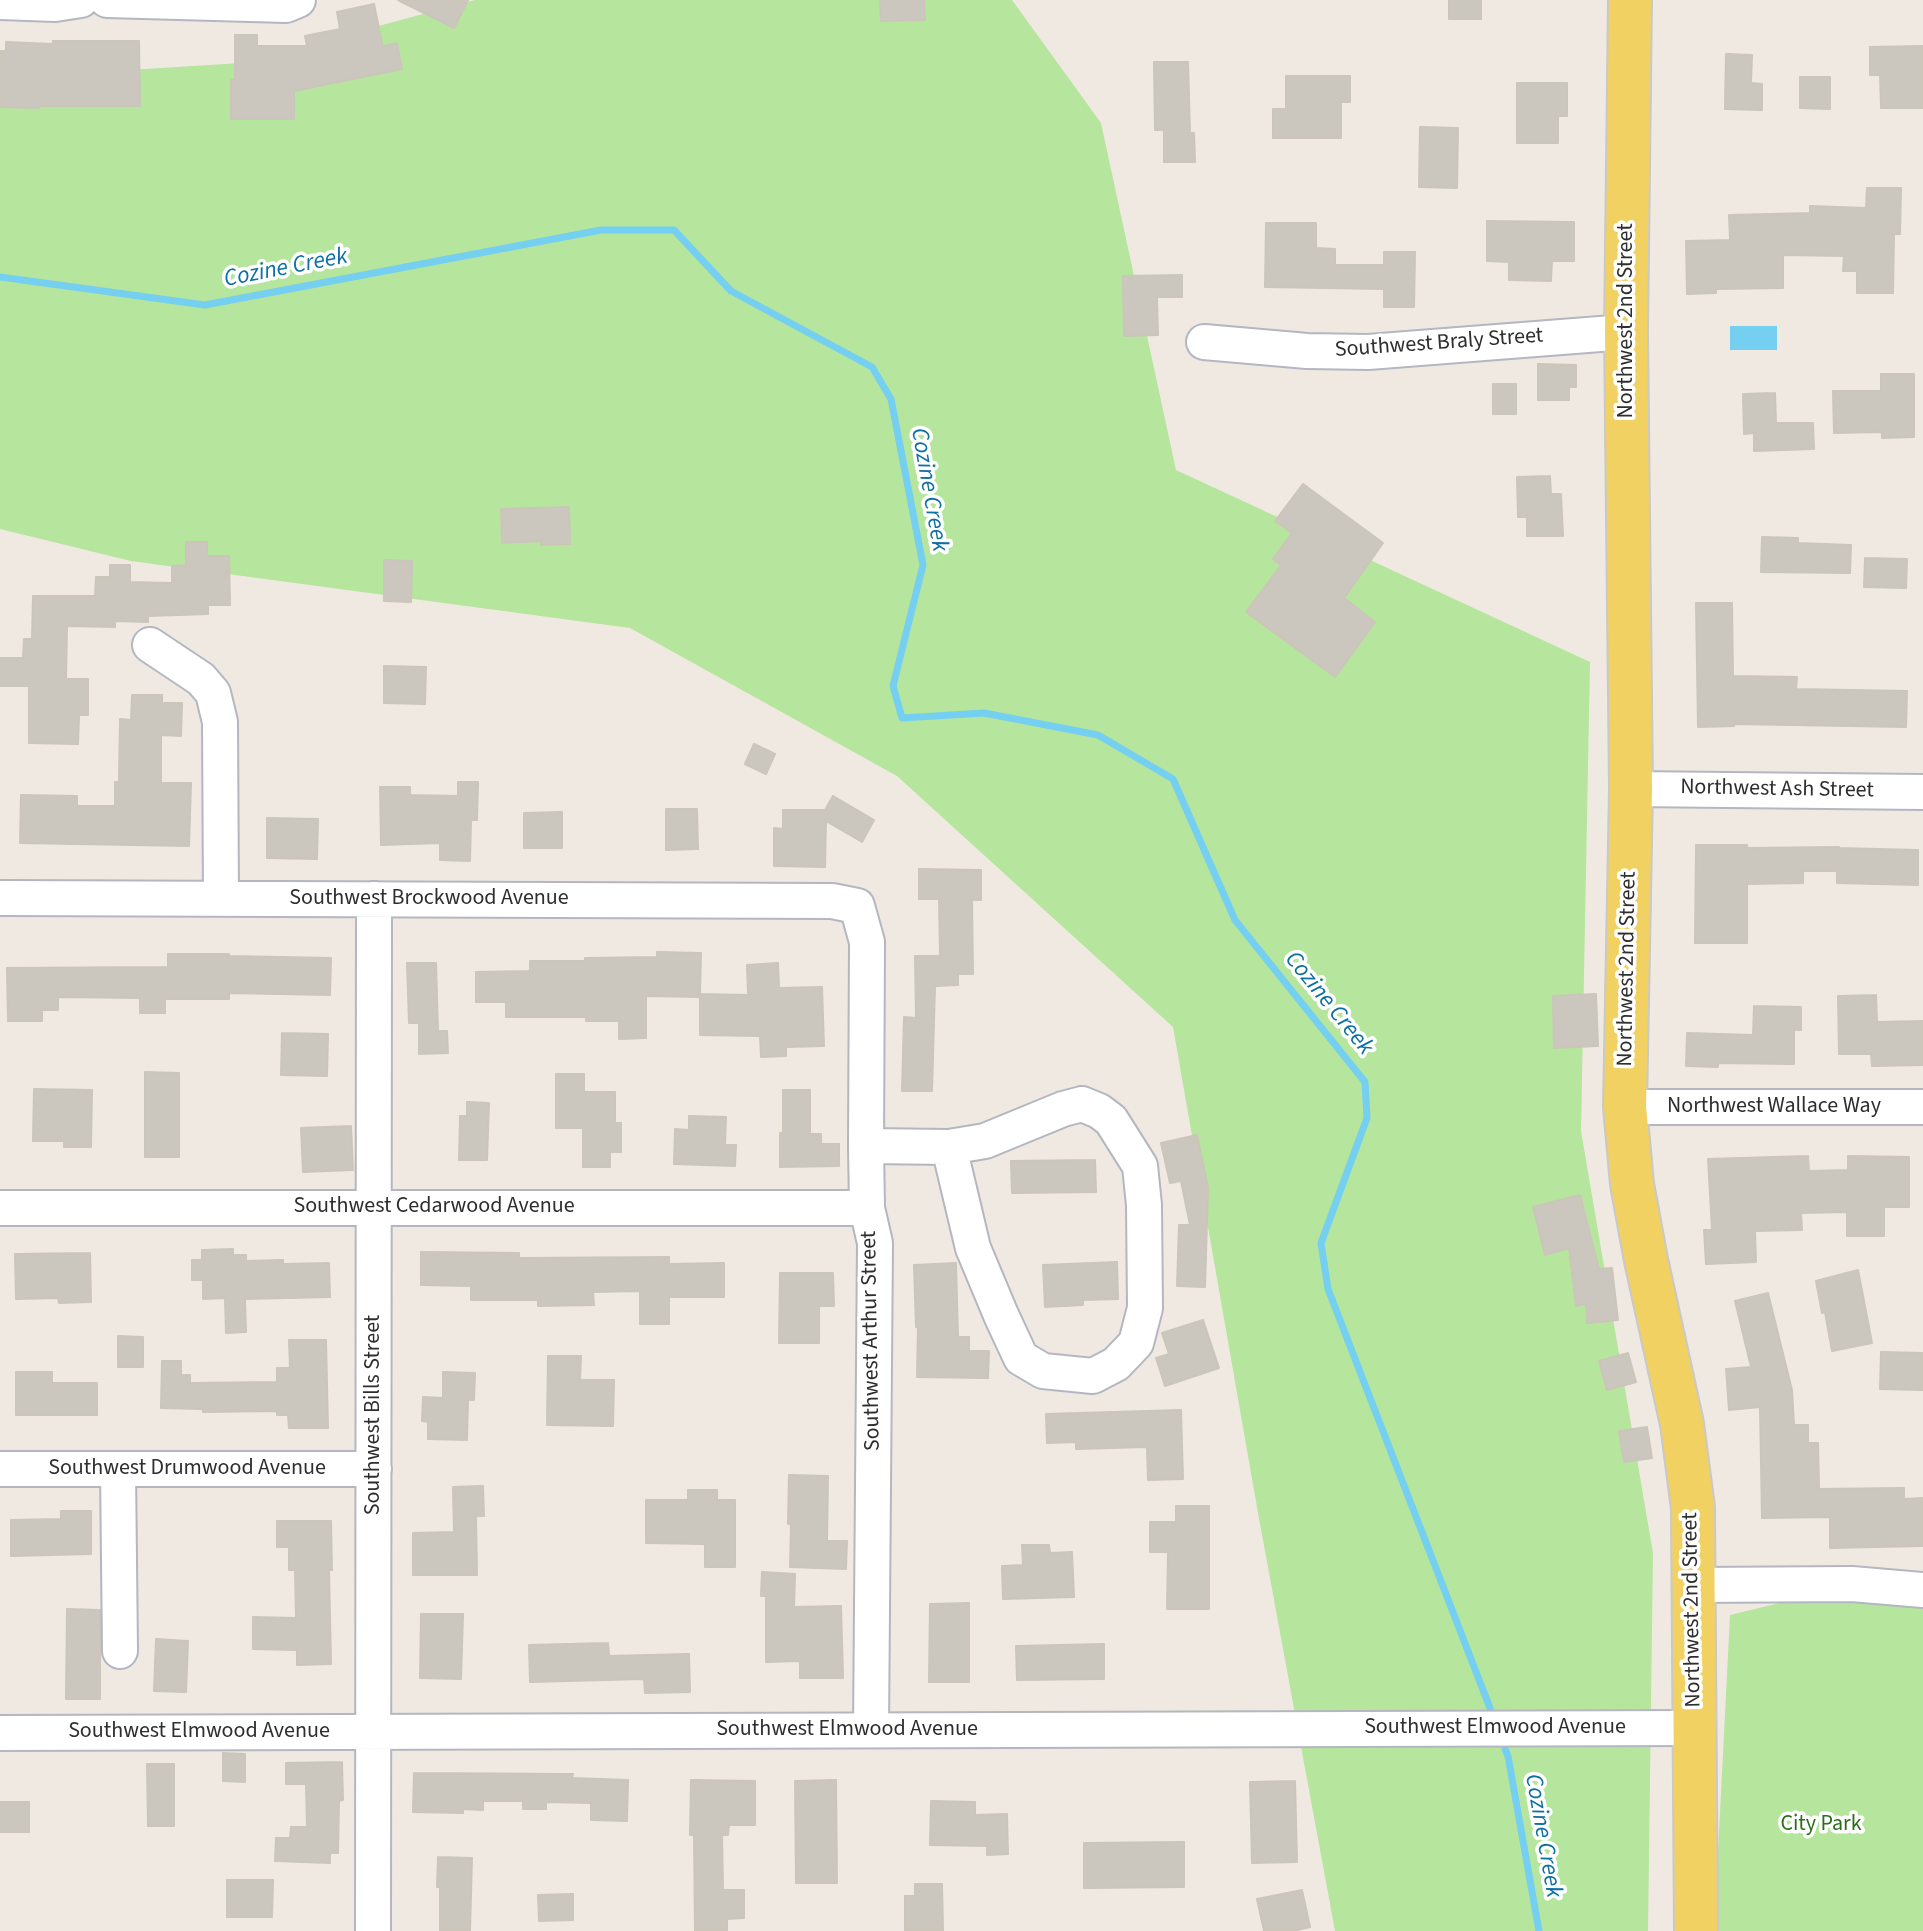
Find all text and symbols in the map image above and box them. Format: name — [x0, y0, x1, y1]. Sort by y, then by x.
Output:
street label: Northwest 2nd Street — [1614, 223, 1640, 419]
water label: Cozine Creek — [222, 243, 350, 295]
street label: Southwest Braly Street — [1334, 324, 1544, 364]
water label: Cozine Creek — [903, 426, 953, 554]
street label: Northwest Ash Street — [1680, 775, 1874, 805]
street label: Northwest 2nd Street — [1613, 871, 1643, 1067]
street label: Southwest Brockwood Avenue — [289, 886, 569, 912]
water label: Cozine Creek — [1277, 946, 1379, 1062]
street label: Northwest Wallace Way — [1667, 1094, 1881, 1120]
street label: Southwest Cedarwood Avenue — [293, 1194, 575, 1220]
street label: Southwest Arthur Street — [857, 1231, 887, 1451]
street label: Southwest Bills Street — [361, 1315, 387, 1515]
street label: Southwest Drumwood Avenue — [48, 1456, 326, 1482]
street label: Northwest 2nd Street — [1678, 1512, 1708, 1708]
street label: Southwest Elmwood Avenue — [1364, 1715, 1626, 1741]
street label: Southwest Elmwood Avenue — [716, 1717, 978, 1743]
street label: Southwest Elmwood Avenue — [68, 1719, 330, 1745]
water label: Cozine Creek — [1517, 1772, 1567, 1900]
park label: City Park — [1780, 1812, 1862, 1838]

